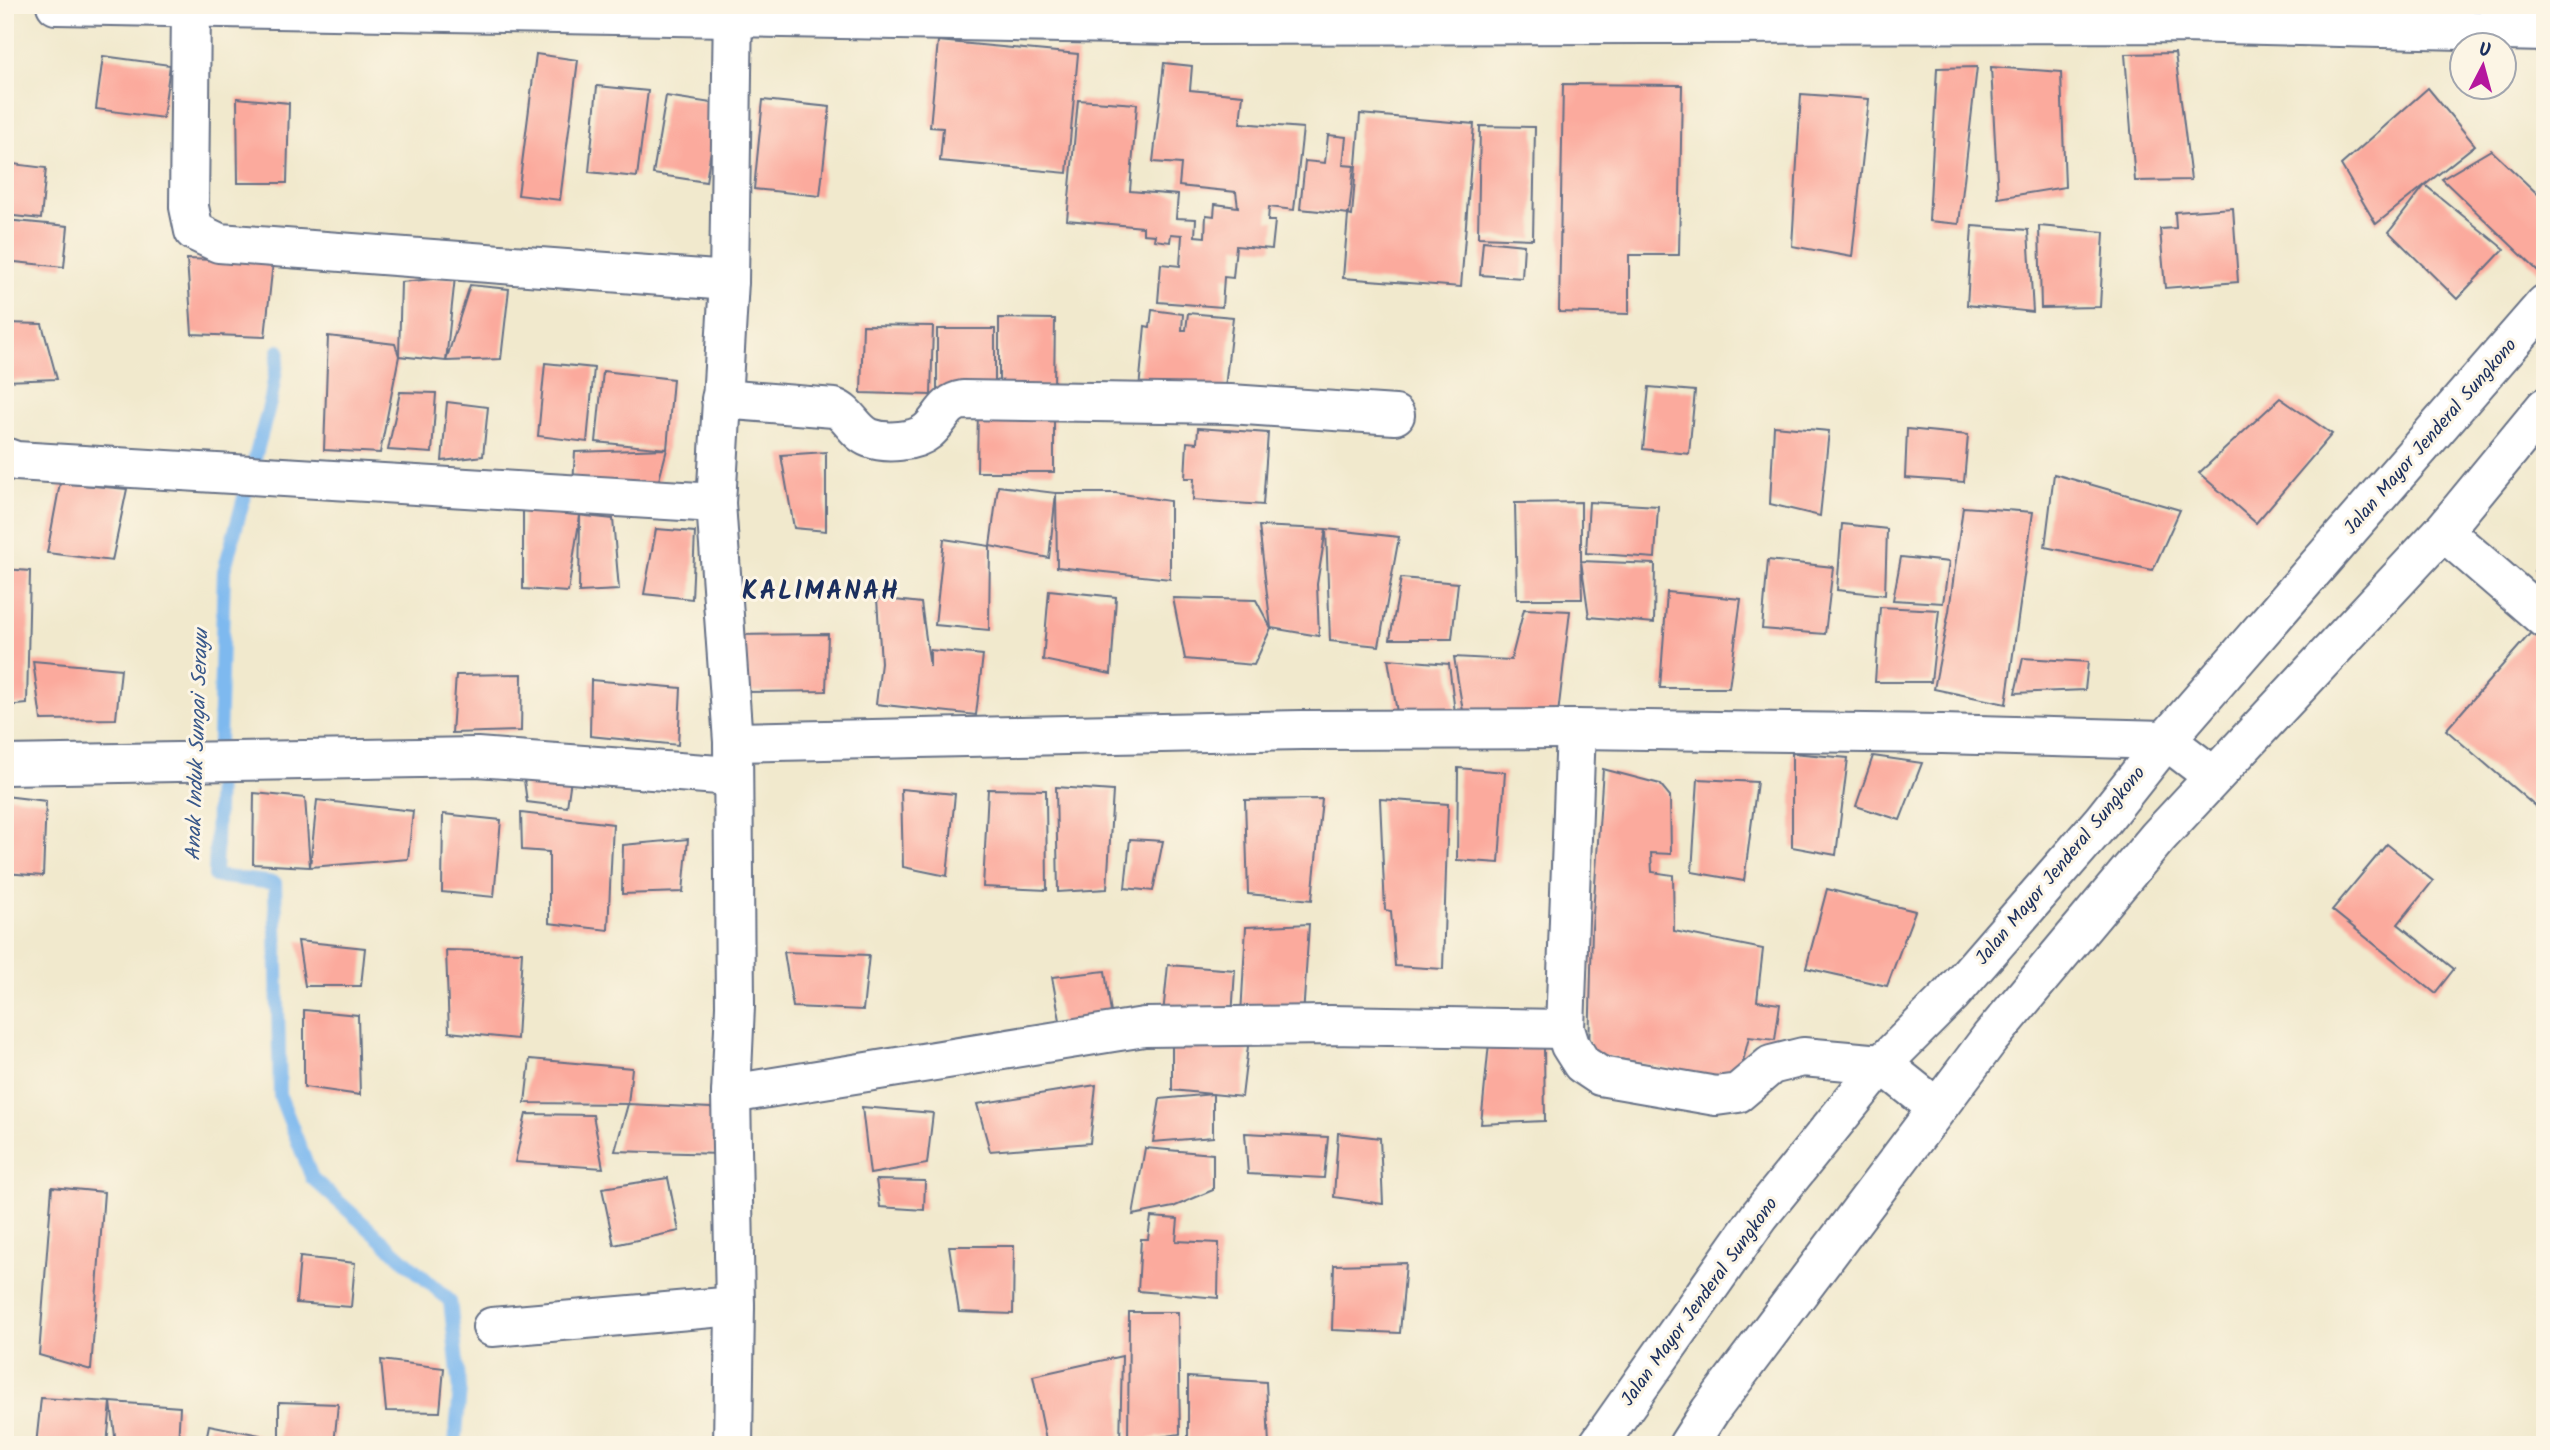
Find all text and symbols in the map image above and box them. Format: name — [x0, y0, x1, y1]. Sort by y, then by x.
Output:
north arrow — [2448, 32, 2518, 102]
text: U — [2477, 36, 2492, 67]
street label: Jalan Mayor Jenderal Sungkono — [2337, 332, 2525, 542]
district label: KALIMANAH — [742, 571, 900, 613]
water label: Anak Induk Sungai Serayu — [177, 626, 219, 861]
street label: Jalan Mayor Jenderal Sungkono — [1968, 760, 2154, 972]
street label: Jalan Mayor Jenderal Sungkono — [1614, 1191, 1786, 1413]

